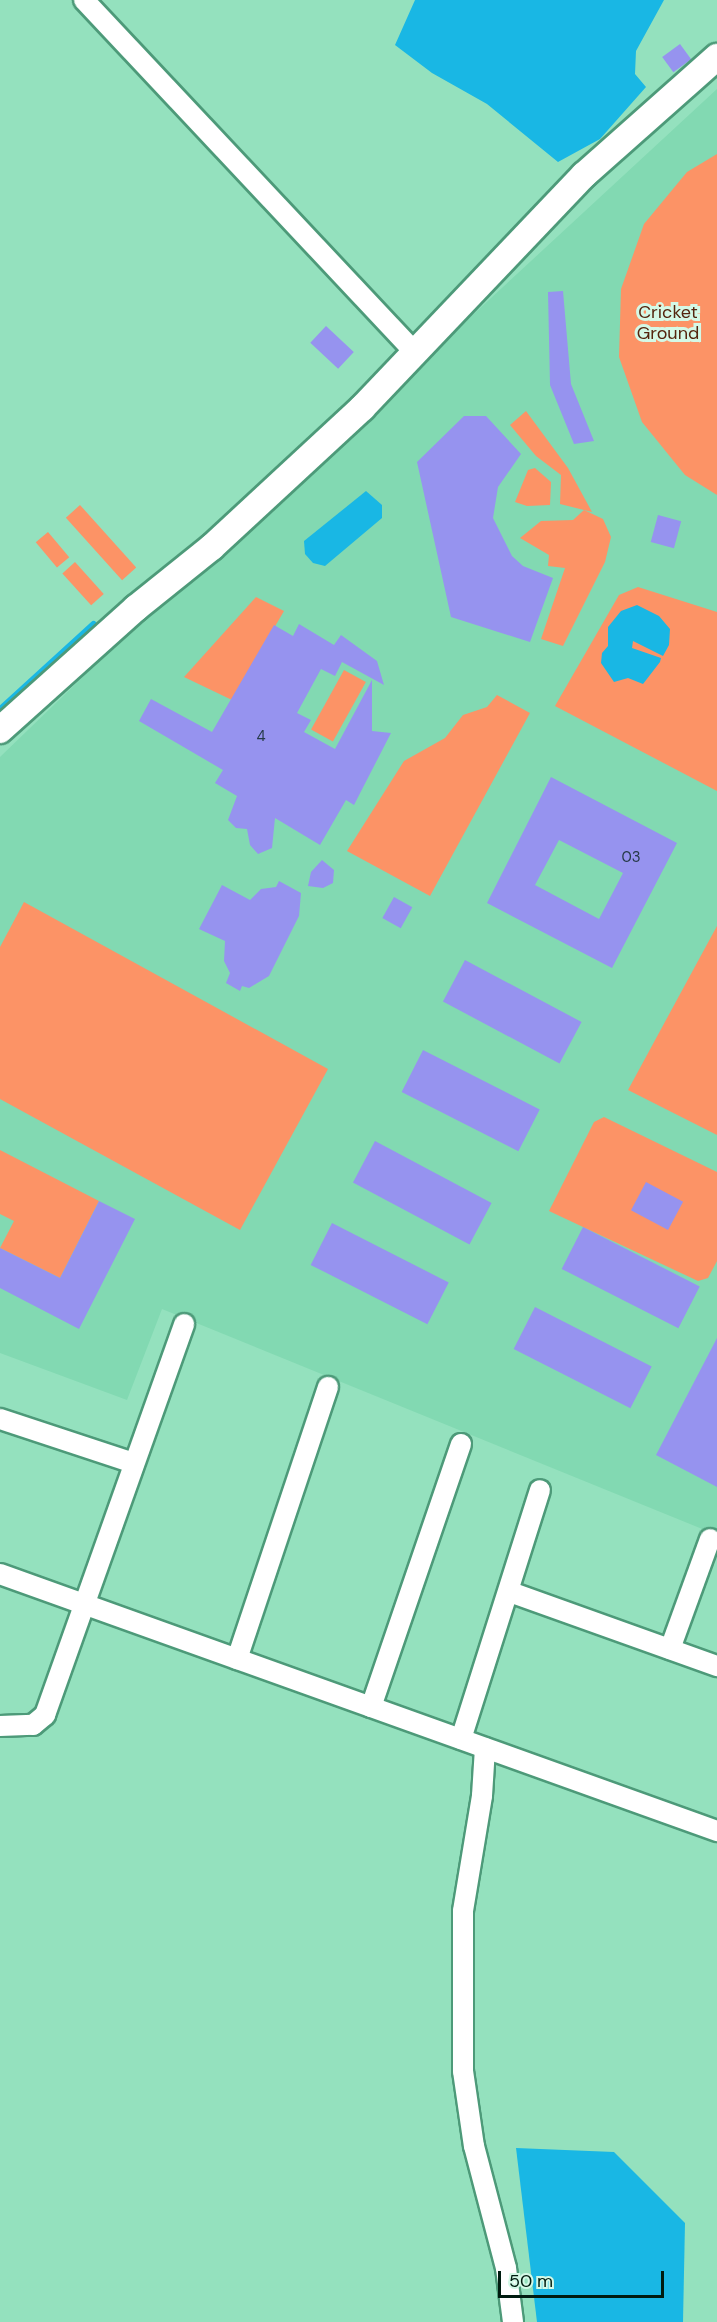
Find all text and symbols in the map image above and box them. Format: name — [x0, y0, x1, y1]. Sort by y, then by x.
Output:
park label: Cricket Ground — [637, 302, 699, 344]
house number: 4 — [256, 728, 266, 746]
house number: 03 — [621, 849, 641, 867]
scale bar — [501, 2259, 668, 2297]
text: 50 m — [509, 2269, 553, 2293]

